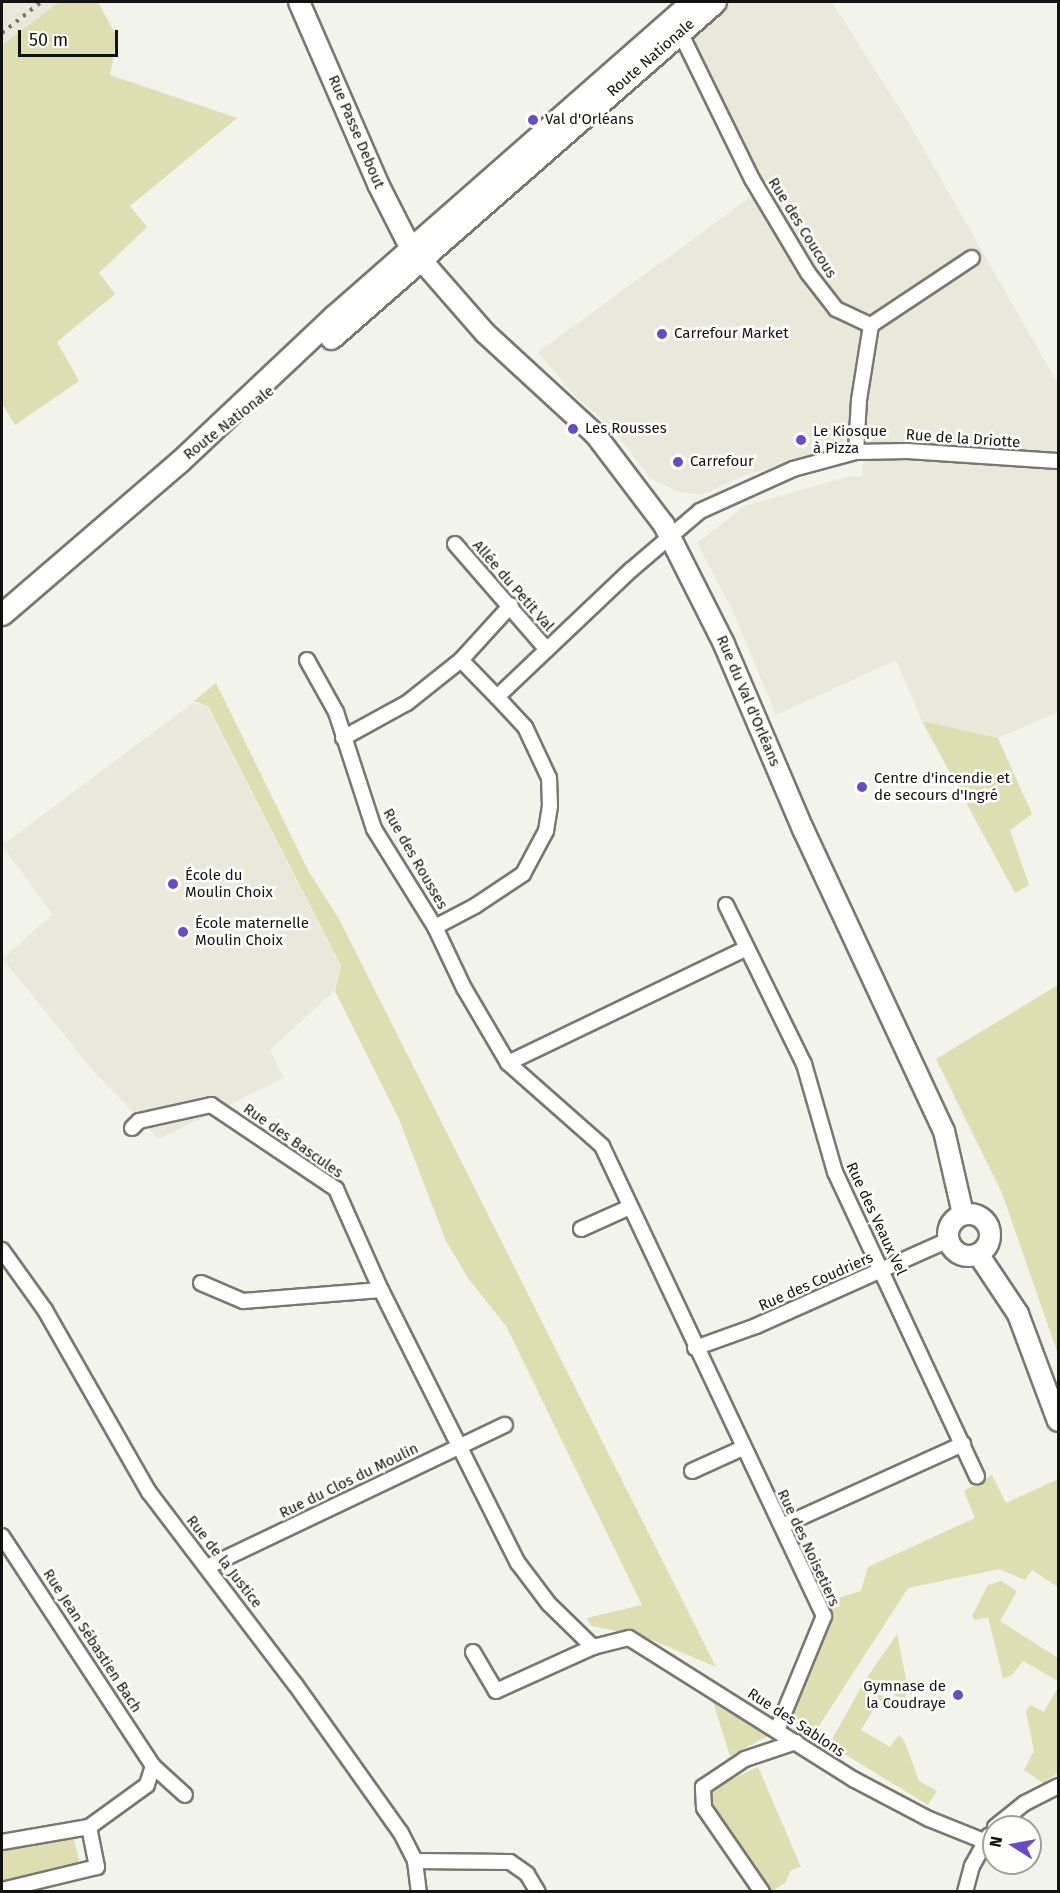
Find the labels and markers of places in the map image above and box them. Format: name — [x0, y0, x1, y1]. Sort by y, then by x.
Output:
place label: Val d'Orléans — [545, 111, 634, 129]
marker: Val d'Orléans — [526, 113, 540, 127]
place label: Carrefour Market — [674, 325, 789, 343]
marker: Carrefour Market — [655, 327, 669, 341]
place label: Les Rousses — [585, 420, 667, 438]
marker: Les Rousses — [566, 422, 580, 436]
place label: Le Kiosque à Pizza — [813, 422, 887, 457]
marker: Le Kiosque à Pizza — [794, 433, 808, 447]
place label: Carrefour — [690, 453, 754, 471]
marker: Carrefour — [671, 455, 685, 469]
place label: Centre d'incendie et de secours d'Ingré — [874, 769, 1010, 804]
marker: Centre d'incendie et de secours d'Ingré — [855, 780, 869, 794]
place label: École du Moulin Choix — [185, 866, 273, 901]
marker: École du Moulin Choix — [166, 877, 180, 891]
place label: École maternelle Moulin Choix — [195, 914, 309, 949]
marker: École maternelle Moulin Choix — [176, 925, 190, 939]
place label: Gymnase de la Coudraye — [863, 1677, 946, 1712]
marker: Gymnase de la Coudraye — [951, 1688, 965, 1702]

